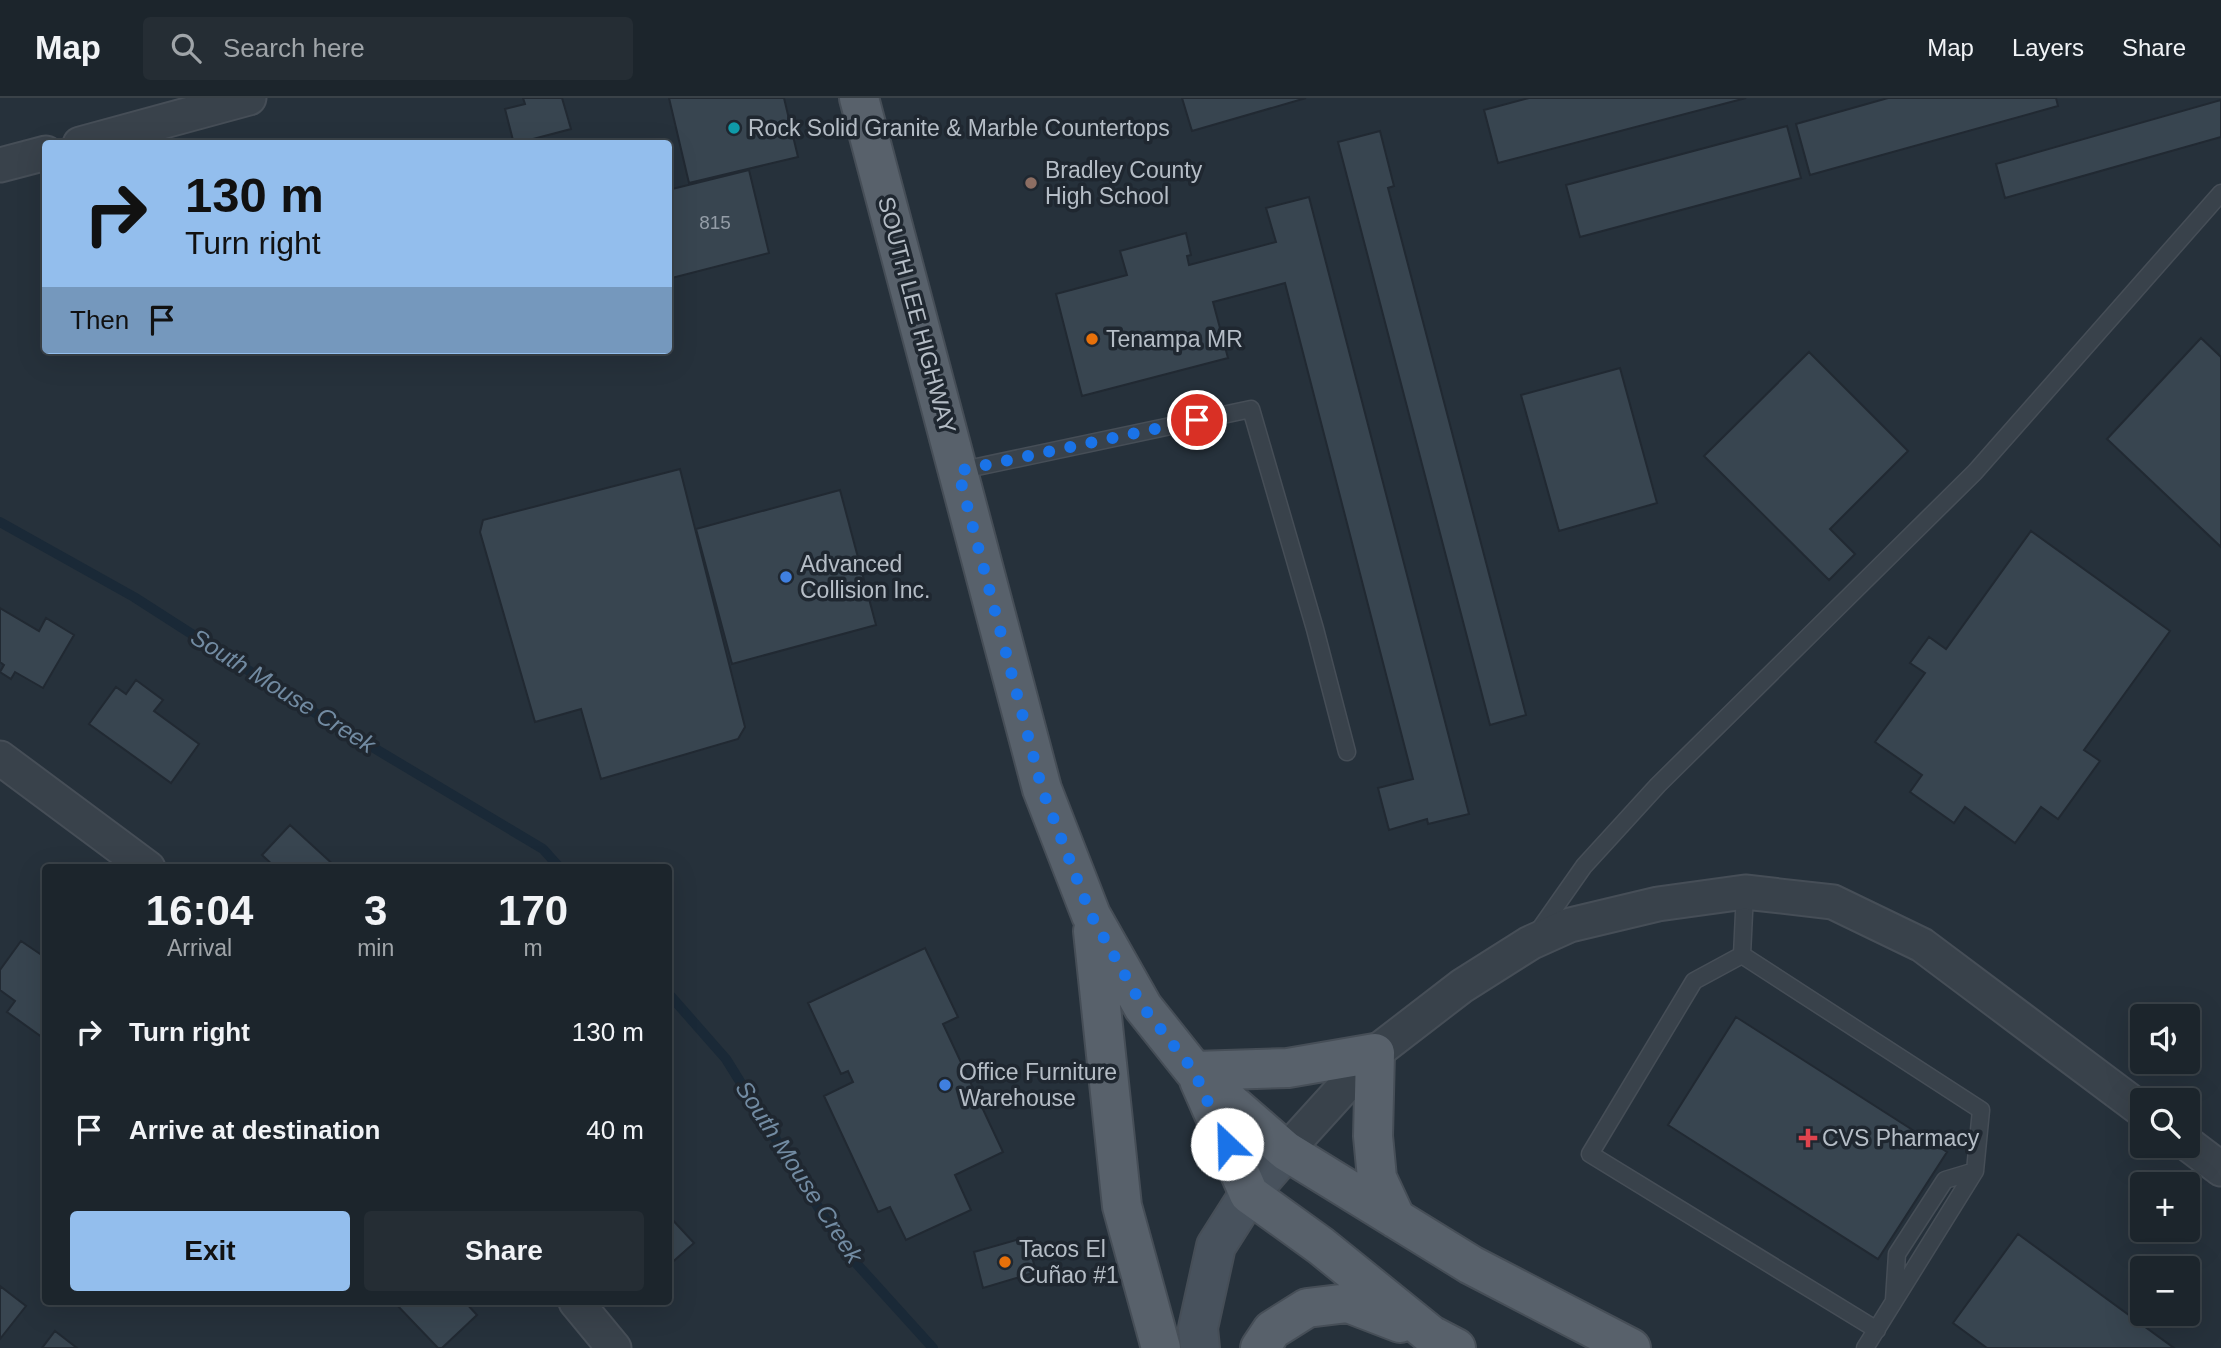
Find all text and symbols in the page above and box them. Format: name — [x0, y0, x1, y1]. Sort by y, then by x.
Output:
search box — [143, 17, 633, 80]
text: Map — [35, 29, 101, 66]
icon: search — [167, 29, 205, 67]
text: Search here — [223, 33, 365, 63]
text: Map — [1927, 34, 1974, 61]
text: Layers — [2012, 34, 2084, 61]
text: Share — [2122, 34, 2186, 61]
place label: Rock Solid Granite & Marble Countertops — [748, 115, 1170, 141]
marker: Rock Solid Granite & Marble Countertops — [726, 120, 742, 136]
place label: Bradley County High School — [1045, 157, 1203, 209]
icon: right — [70, 168, 161, 259]
text: 130 m — [185, 168, 324, 222]
marker: Bradley County High School — [1023, 175, 1039, 191]
street label: SOUTH LEE HIGHWAY — [873, 194, 961, 436]
house number: 815 — [699, 212, 731, 233]
text: Turn right — [185, 225, 321, 261]
icon: arrive — [143, 301, 181, 339]
text: Then — [70, 305, 129, 335]
place label: Tenampa MR — [1106, 326, 1243, 352]
marker: Tenampa MR — [1084, 331, 1100, 347]
pin — [1167, 390, 1227, 450]
icon: arrive — [1178, 401, 1216, 439]
place label: Advanced Collision Inc. — [800, 551, 930, 603]
marker: Advanced Collision Inc. — [778, 569, 794, 585]
water label: South Mouse Creek — [186, 623, 382, 759]
text: 16:04 — [146, 887, 253, 934]
text: 3 — [364, 887, 387, 934]
text: 170 — [498, 887, 568, 934]
text: Arrival — [167, 935, 232, 961]
text: min — [357, 935, 394, 961]
text: m — [524, 935, 543, 961]
map controls — [2130, 1004, 2200, 1326]
button: sound — [2130, 1004, 2200, 1074]
icon: right — [70, 1013, 108, 1051]
text: Turn right — [129, 1017, 250, 1047]
text: 130 m — [572, 1017, 644, 1047]
place label: Office Furniture Warehouse — [959, 1059, 1117, 1111]
water label: South Mouse Creek — [730, 1075, 870, 1270]
marker: Office Furniture Warehouse — [937, 1077, 953, 1093]
button: search — [2130, 1088, 2200, 1158]
position arrow — [1190, 1107, 1264, 1181]
icon: arrive — [70, 1111, 108, 1149]
text: Arrive at destination — [129, 1115, 380, 1145]
text: 40 m — [586, 1115, 644, 1145]
place label: CVS Pharmacy — [1822, 1125, 1980, 1151]
marker: CVS Pharmacy — [1800, 1130, 1816, 1146]
button: + — [2130, 1172, 2200, 1242]
button: Exit — [70, 1211, 350, 1291]
button: Share — [364, 1211, 644, 1291]
place label: Tacos El Cuñao #1 — [1019, 1236, 1119, 1288]
marker: Tacos El Cuñao #1 — [997, 1254, 1013, 1270]
button: − — [2130, 1256, 2200, 1326]

